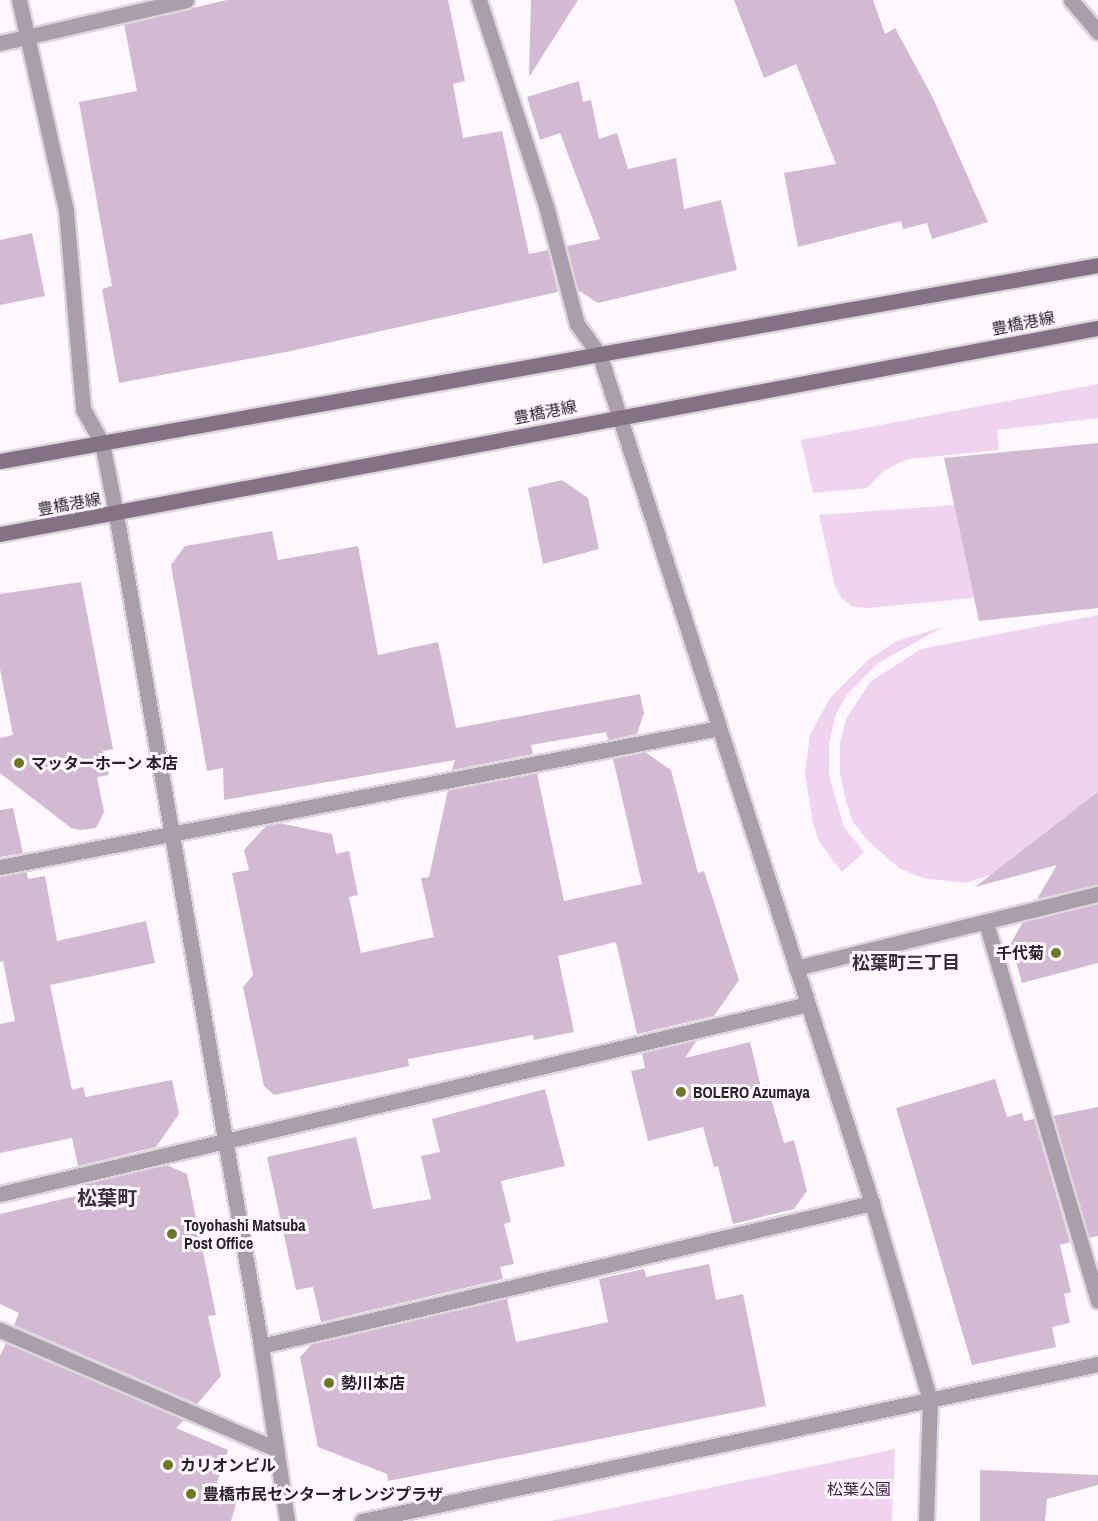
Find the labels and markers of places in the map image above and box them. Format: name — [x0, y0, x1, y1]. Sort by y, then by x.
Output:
place label: マッターホーン 本店 — [31, 753, 179, 773]
marker: マッターホーン 本店 — [12, 756, 26, 770]
place label: 千代菊 — [996, 943, 1044, 963]
marker: 千代菊 — [1049, 946, 1063, 960]
place label: BOLERO Azumaya — [693, 1082, 810, 1102]
marker: BOLERO Azumaya — [674, 1085, 688, 1099]
place label: Toyohashi Matsuba Post Office — [184, 1215, 306, 1253]
marker: Toyohashi Matsuba Post Office — [165, 1227, 179, 1241]
place label: 勢川本店 — [341, 1373, 405, 1393]
marker: 勢川本店 — [322, 1376, 336, 1390]
place label: カリオンビル — [180, 1455, 276, 1475]
marker: カリオンビル — [161, 1458, 175, 1472]
place label: 豊橋市民センターオレンジプラザ — [203, 1484, 443, 1504]
marker: 豊橋市民センターオレンジプラザ — [184, 1487, 198, 1501]

